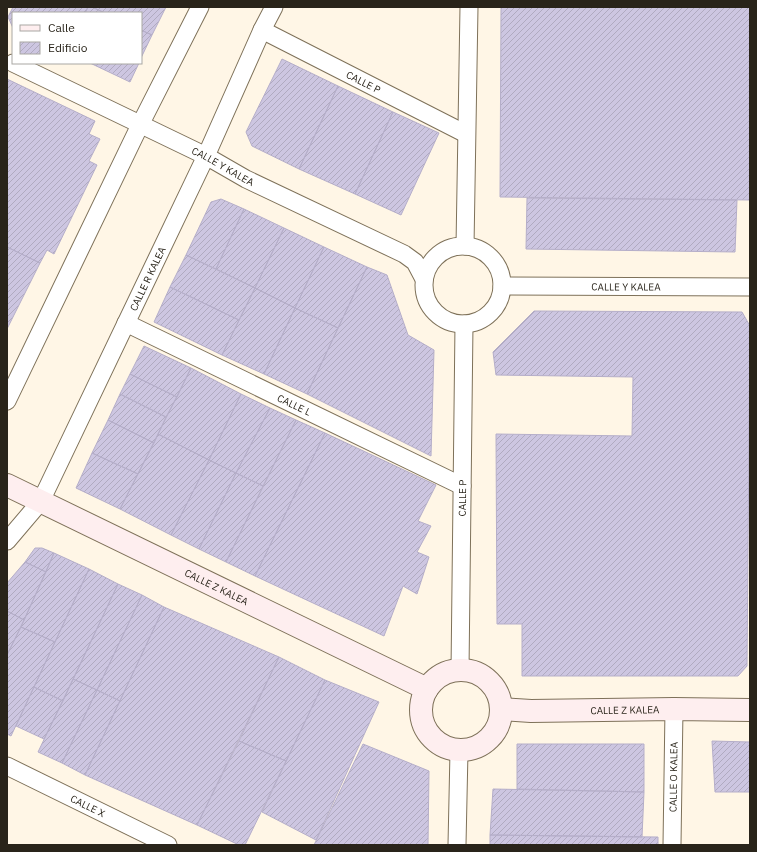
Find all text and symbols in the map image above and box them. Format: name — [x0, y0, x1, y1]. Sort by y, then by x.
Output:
legend — [12, 12, 142, 64]
text: Calle — [48, 20, 75, 35]
text: Edificio — [48, 40, 88, 55]
street label: CALLE P — [344, 68, 383, 96]
street label: CALLE Y KALEA — [190, 144, 257, 189]
street label: CALLE R KALEA — [126, 244, 169, 313]
street label: CALLE Y KALEA — [591, 280, 661, 293]
street label: CALLE L — [275, 391, 313, 418]
street label: CALLE P — [455, 479, 469, 517]
street label: CALLE Z KALEA — [183, 566, 251, 608]
street label: CALLE Z KALEA — [590, 703, 660, 717]
street label: CALLE O KALEA — [666, 741, 680, 812]
street label: CALLE X — [68, 792, 107, 820]

